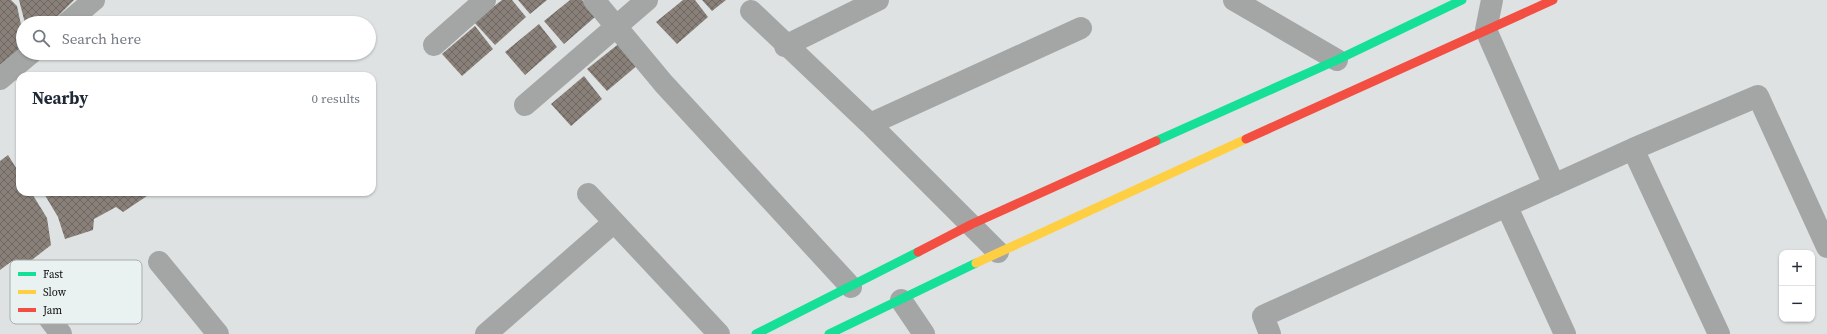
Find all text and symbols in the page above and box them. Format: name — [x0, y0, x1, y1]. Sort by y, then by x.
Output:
search box — [16, 16, 376, 60]
icon: search — [30, 27, 52, 49]
text: Search here — [62, 28, 141, 49]
text: Nearby — [32, 86, 88, 110]
text: 0 results — [312, 90, 360, 107]
map controls — [1779, 250, 1815, 322]
button: + — [1779, 250, 1815, 286]
legend — [10, 260, 142, 324]
text: Fast — [43, 267, 63, 282]
text: Slow — [43, 285, 67, 300]
button: − — [1779, 286, 1815, 322]
text: Jam — [42, 303, 62, 318]

